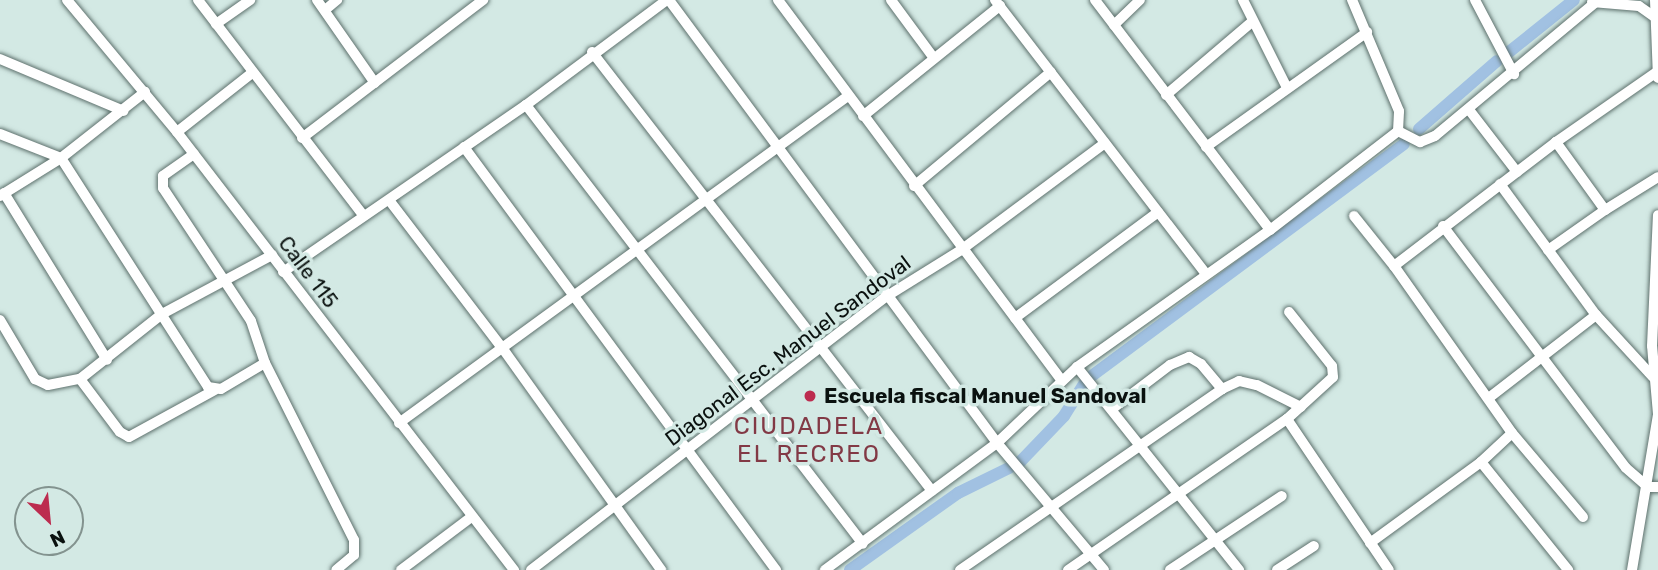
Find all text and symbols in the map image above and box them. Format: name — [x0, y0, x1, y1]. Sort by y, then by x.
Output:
street label: Calle 115 — [273, 231, 343, 313]
street label: Diagonal Esc. Manuel Sandoval — [660, 250, 916, 452]
place label: Escuela fiscal Manuel Sandoval — [824, 383, 1147, 409]
marker: Escuela fiscal Manuel Sandoval — [802, 388, 818, 404]
district label: CIUDADELA EL RECREO — [735, 413, 883, 469]
north arrow — [14, 486, 84, 556]
text: N — [46, 525, 69, 552]

